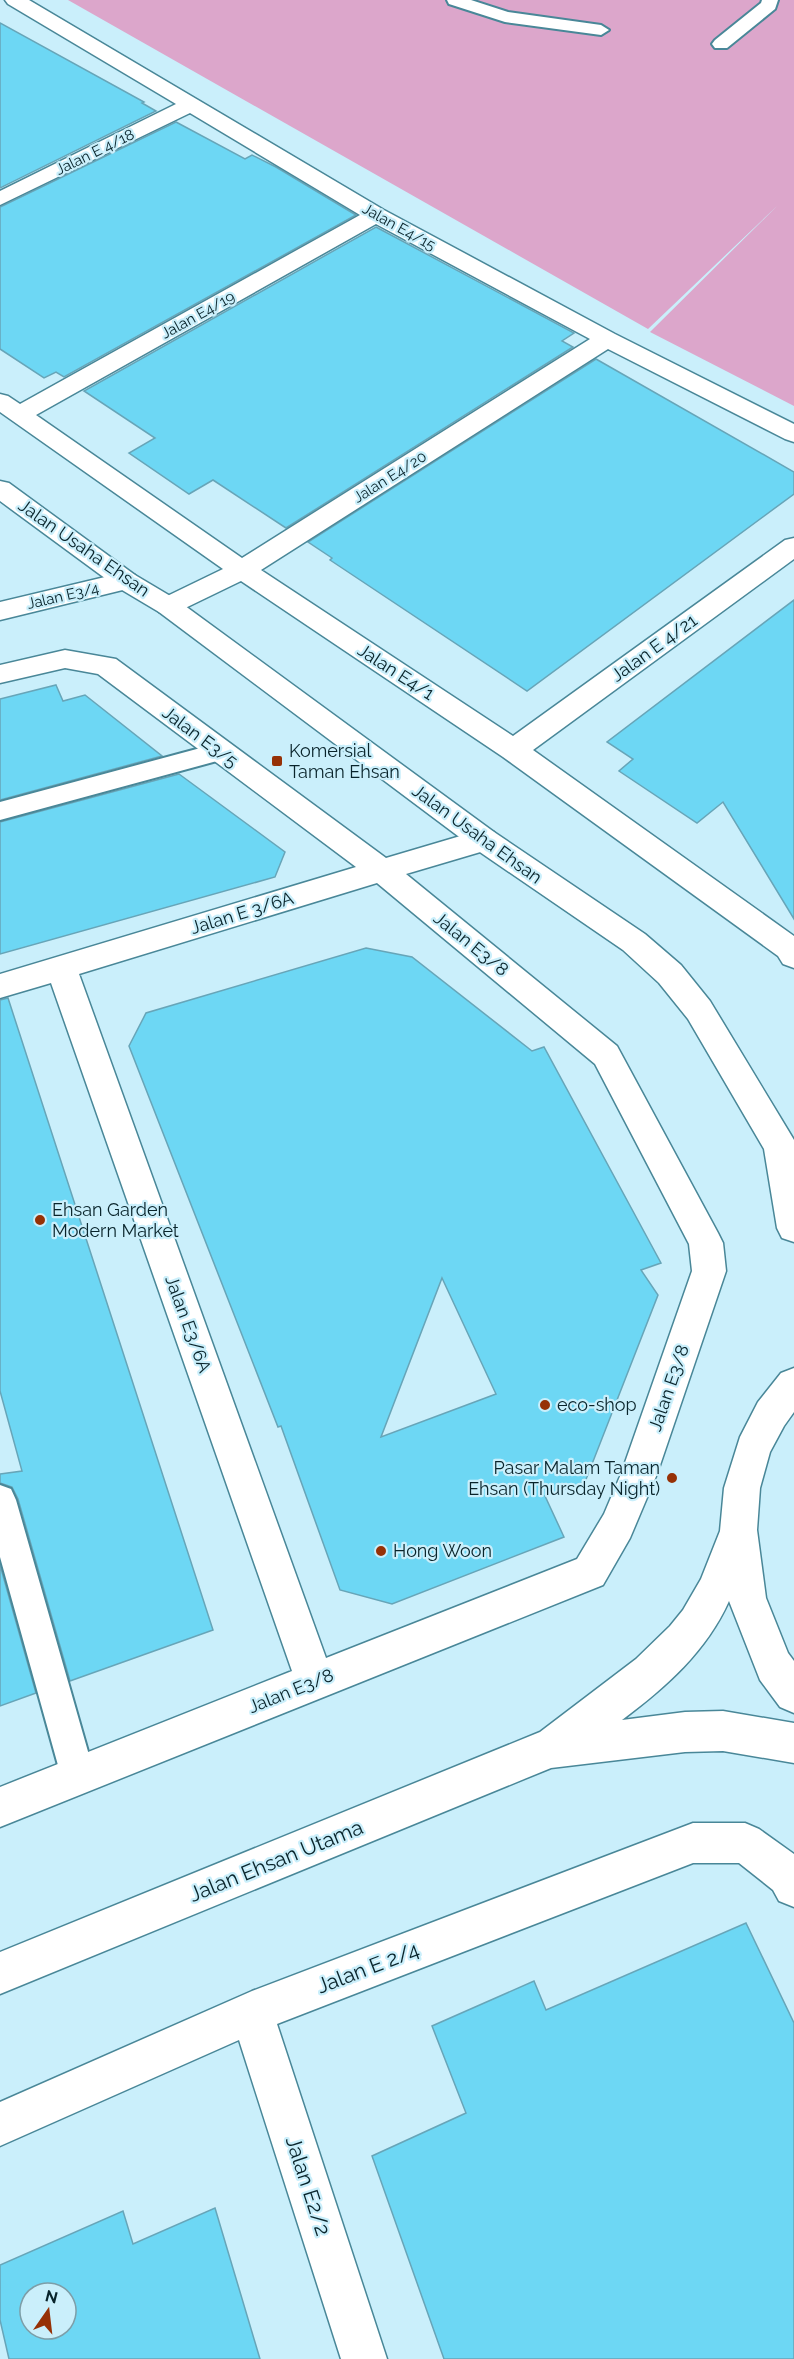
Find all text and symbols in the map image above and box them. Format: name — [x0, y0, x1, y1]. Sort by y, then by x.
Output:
street label: Jalan E 4/18 — [53, 125, 137, 179]
street label: Jalan E4/15 — [359, 200, 439, 254]
street label: Jalan E4/19 — [158, 287, 238, 343]
street label: Jalan E4/20 — [350, 447, 430, 507]
street label: Jalan Usaha Ehsan — [15, 494, 154, 601]
street label: Jalan E3/4 — [25, 579, 101, 613]
street label: Jalan E 4/21 — [607, 609, 701, 686]
street label: Jalan E4/1 — [354, 639, 439, 704]
street label: Jalan E3/5 — [159, 702, 242, 772]
place label: Komersial Taman Ehsan — [289, 740, 400, 782]
marker: Komersial Taman Ehsan — [270, 754, 284, 768]
street label: Jalan Usaha Ehsan — [408, 779, 546, 888]
street label: Jalan E 3/6A — [188, 887, 296, 938]
street label: Jalan E3/8 — [430, 907, 513, 980]
place label: Ehsan Garden Modern Market — [52, 1199, 179, 1241]
marker: Ehsan Garden Modern Market — [33, 1213, 47, 1227]
street label: Jalan E3/6A — [161, 1272, 216, 1375]
street label: Jalan E3/8 — [644, 1342, 693, 1434]
place label: eco-shop — [557, 1394, 637, 1415]
marker: eco-shop — [538, 1398, 552, 1412]
place label: Pasar Malam Taman Ehsan (Thursday Night) — [468, 1457, 660, 1499]
marker: Pasar Malam Taman Ehsan (Thursday Night) — [665, 1471, 679, 1485]
place label: Hong Woon — [393, 1540, 492, 1561]
marker: Hong Woon — [374, 1544, 388, 1558]
street label: Jalan E3/8 — [245, 1664, 337, 1717]
street label: Jalan Ehsan Utama — [185, 1814, 366, 1907]
street label: Jalan E 2/4 — [313, 1937, 422, 1998]
street label: Jalan E2/2 — [281, 2133, 336, 2239]
north arrow — [18, 2281, 78, 2341]
text: N — [43, 2286, 60, 2308]

